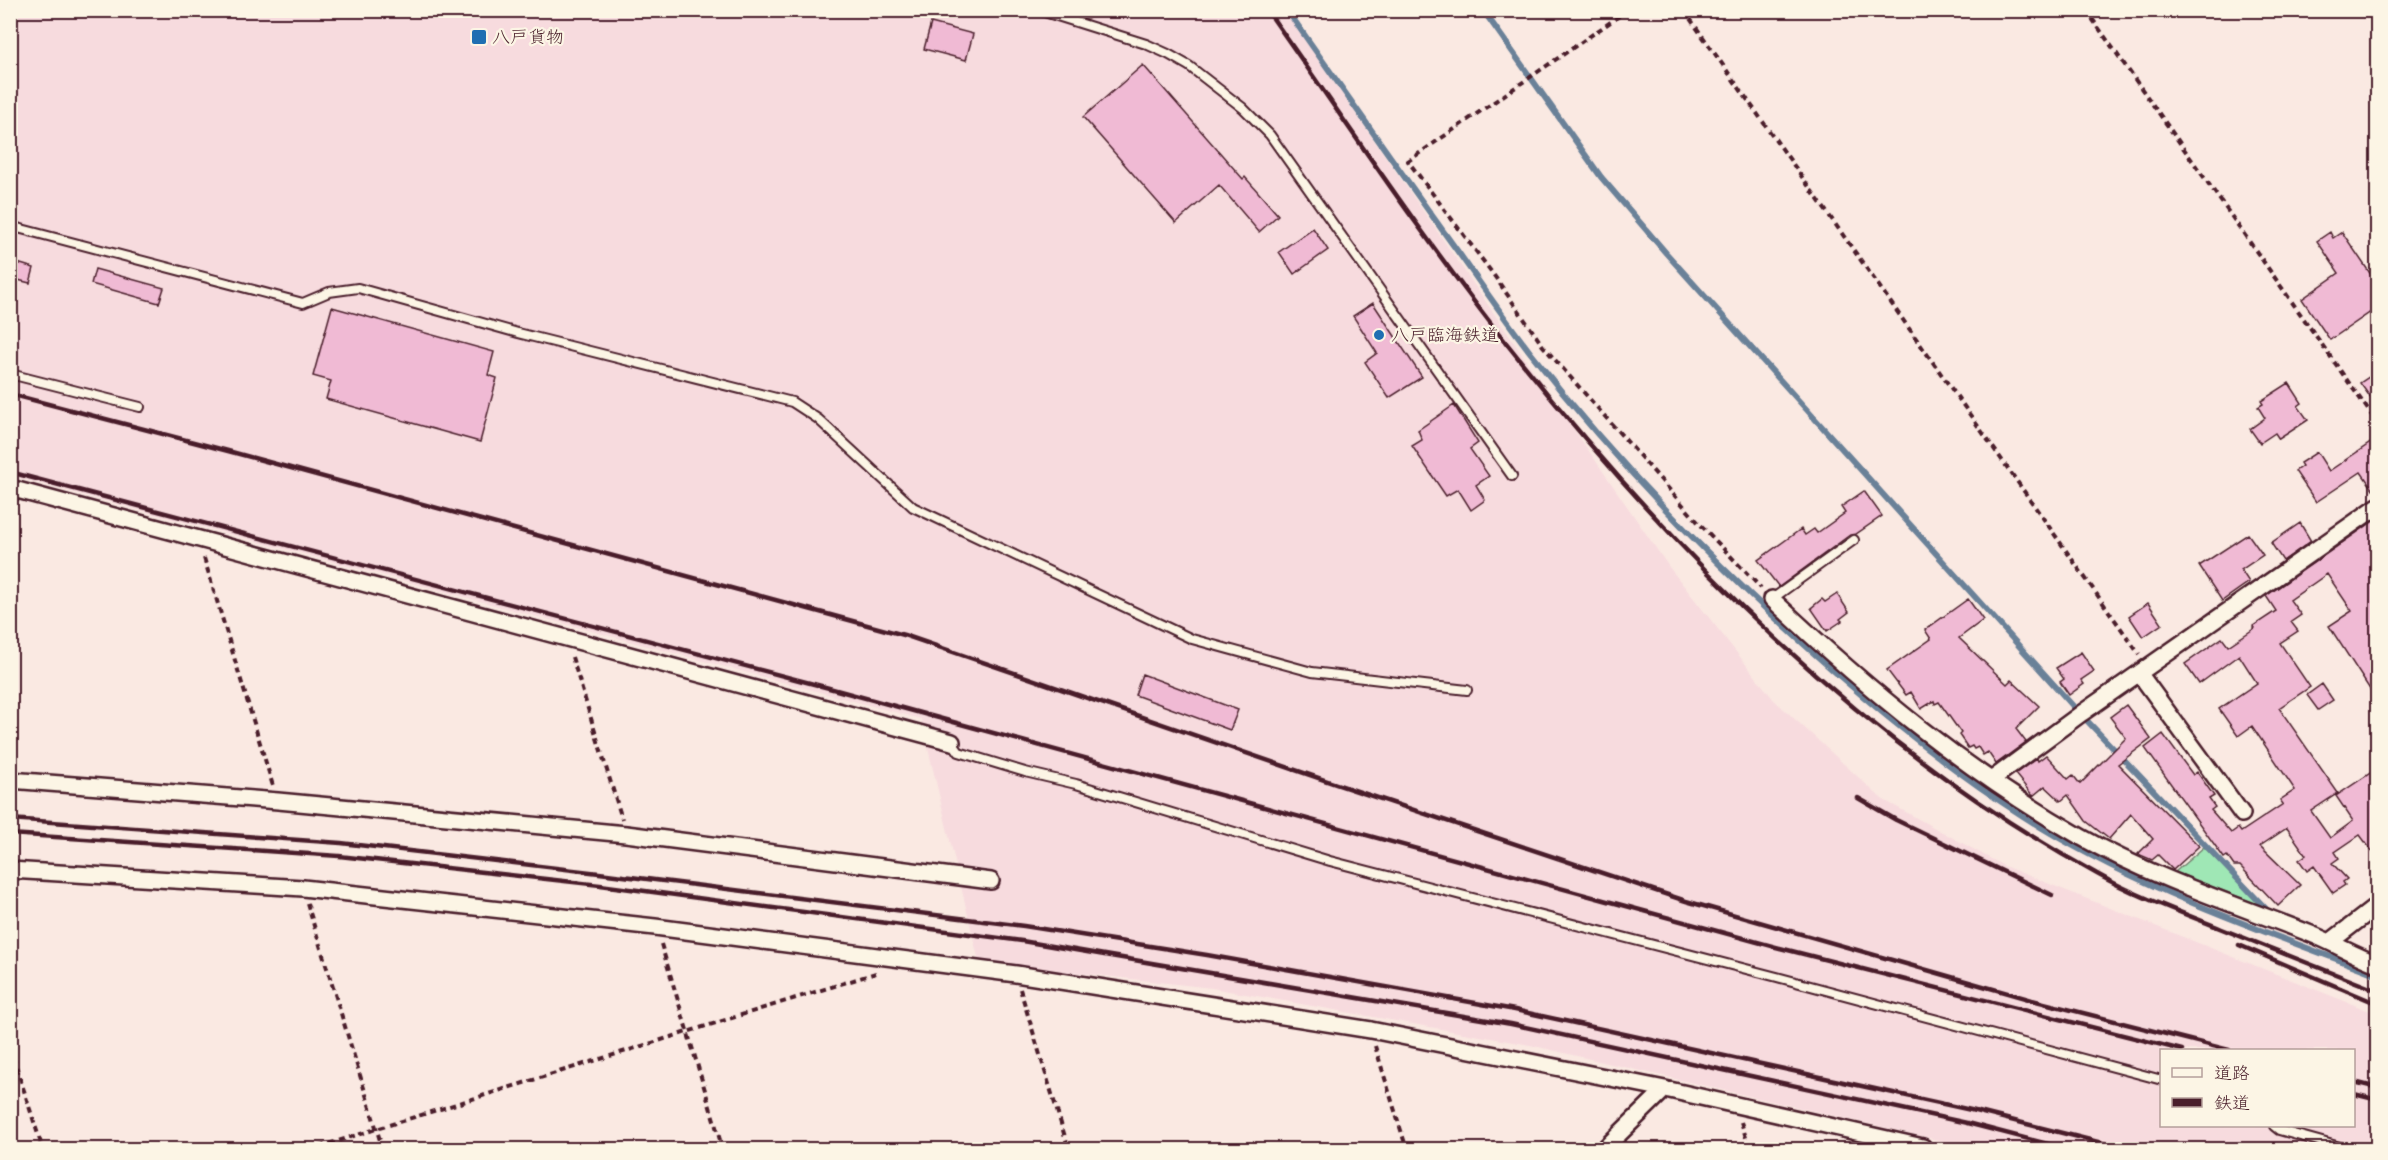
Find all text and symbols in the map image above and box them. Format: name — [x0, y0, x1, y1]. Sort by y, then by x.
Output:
place label: 八戸貨物 — [492, 26, 564, 48]
marker: 八戸貨物 — [470, 28, 488, 46]
place label: 八戸臨海鉄道 — [1391, 324, 1499, 346]
marker: 八戸臨海鉄道 — [1372, 328, 1386, 342]
legend — [2160, 1049, 2355, 1127]
text: 道路 — [2214, 1062, 2250, 1084]
text: 鉄道 — [2214, 1092, 2250, 1114]

